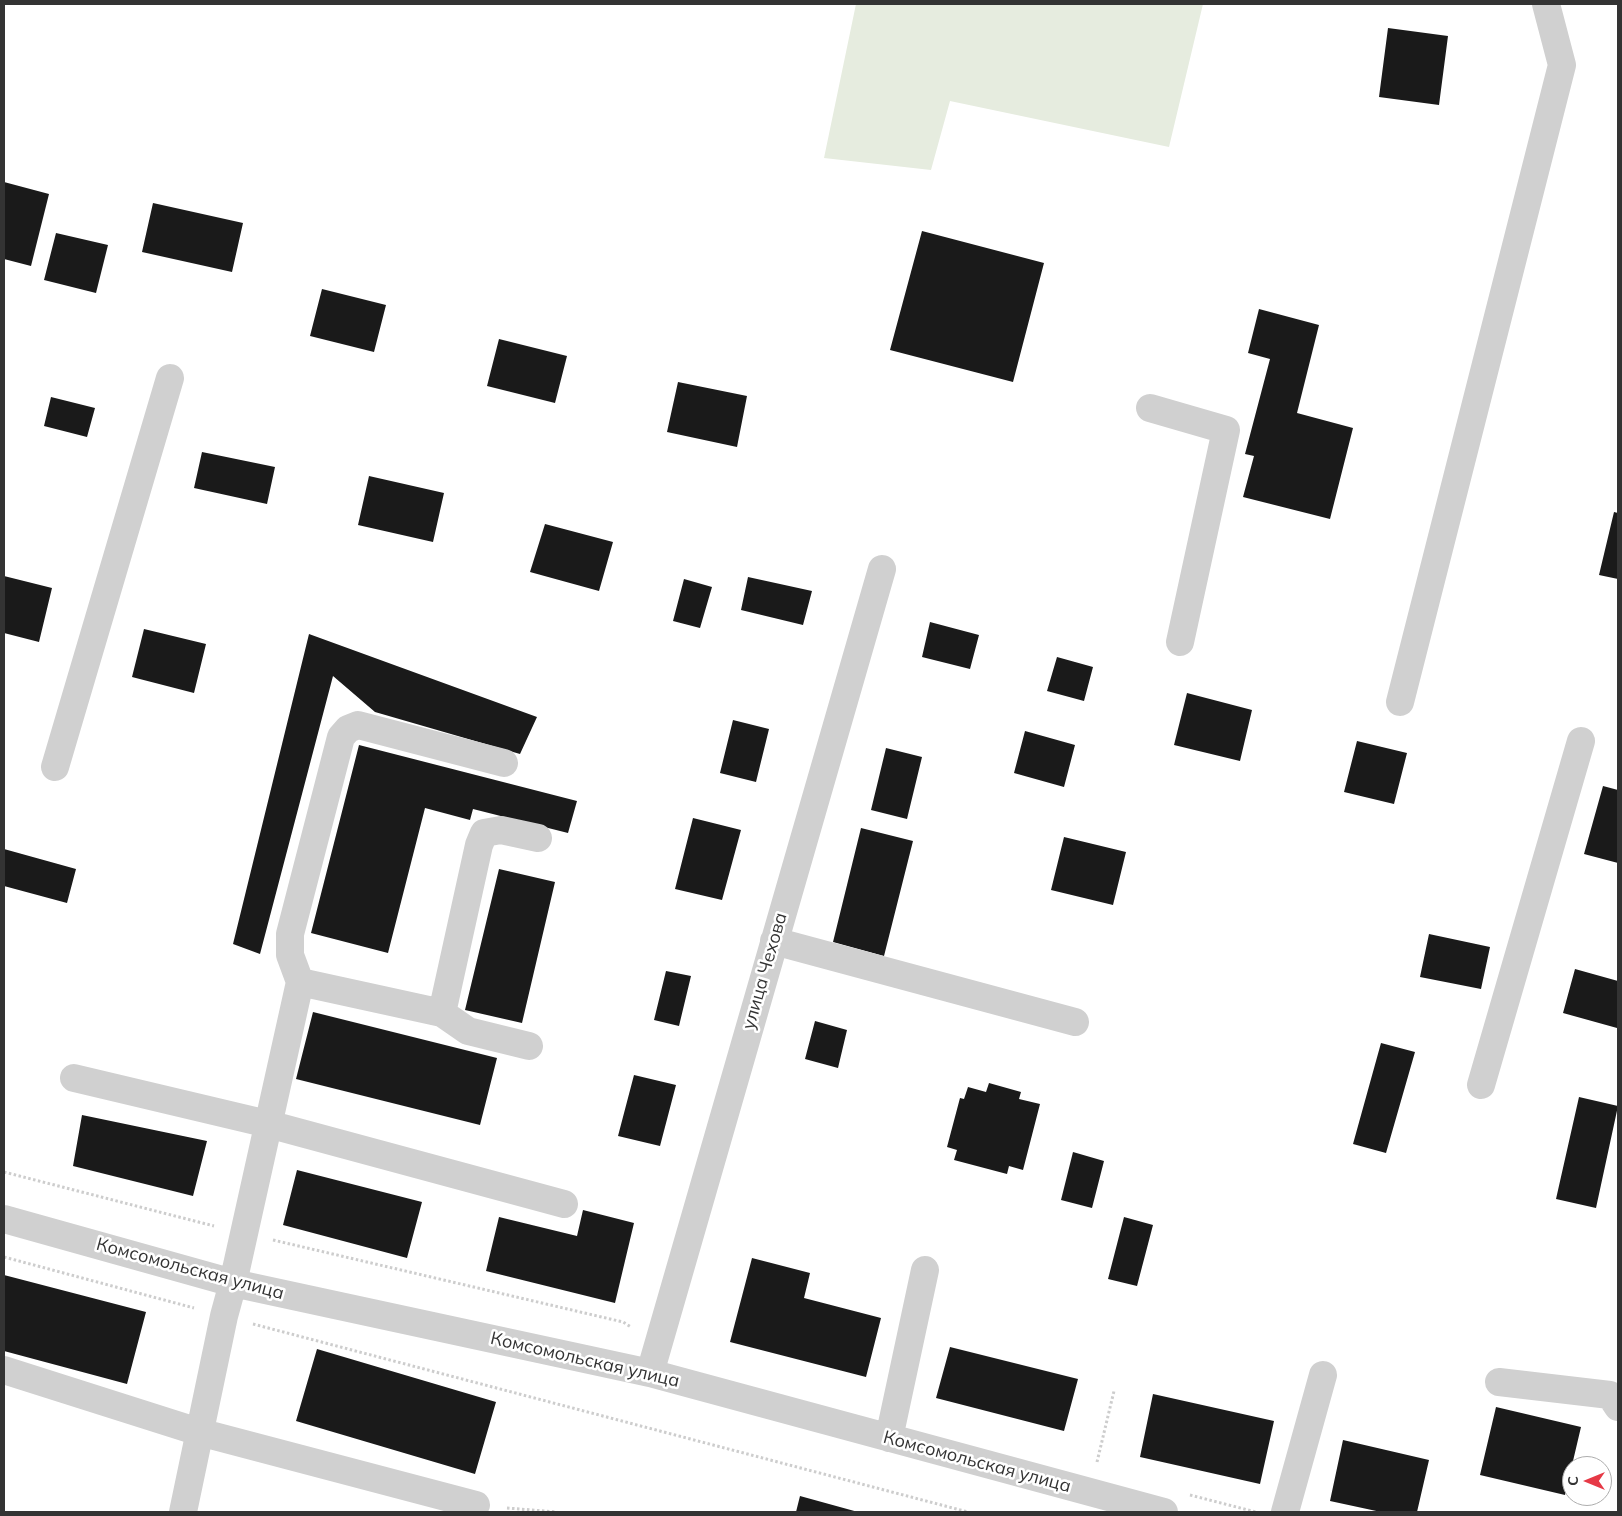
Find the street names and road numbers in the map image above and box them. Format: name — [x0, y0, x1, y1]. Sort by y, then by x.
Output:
street label: улица Чехова — [738, 910, 792, 1032]
street label: Комсомольская улица — [94, 1234, 286, 1304]
street label: Комсомольская улица — [488, 1328, 682, 1392]
street label: Комсомольская улица — [881, 1427, 1073, 1497]

